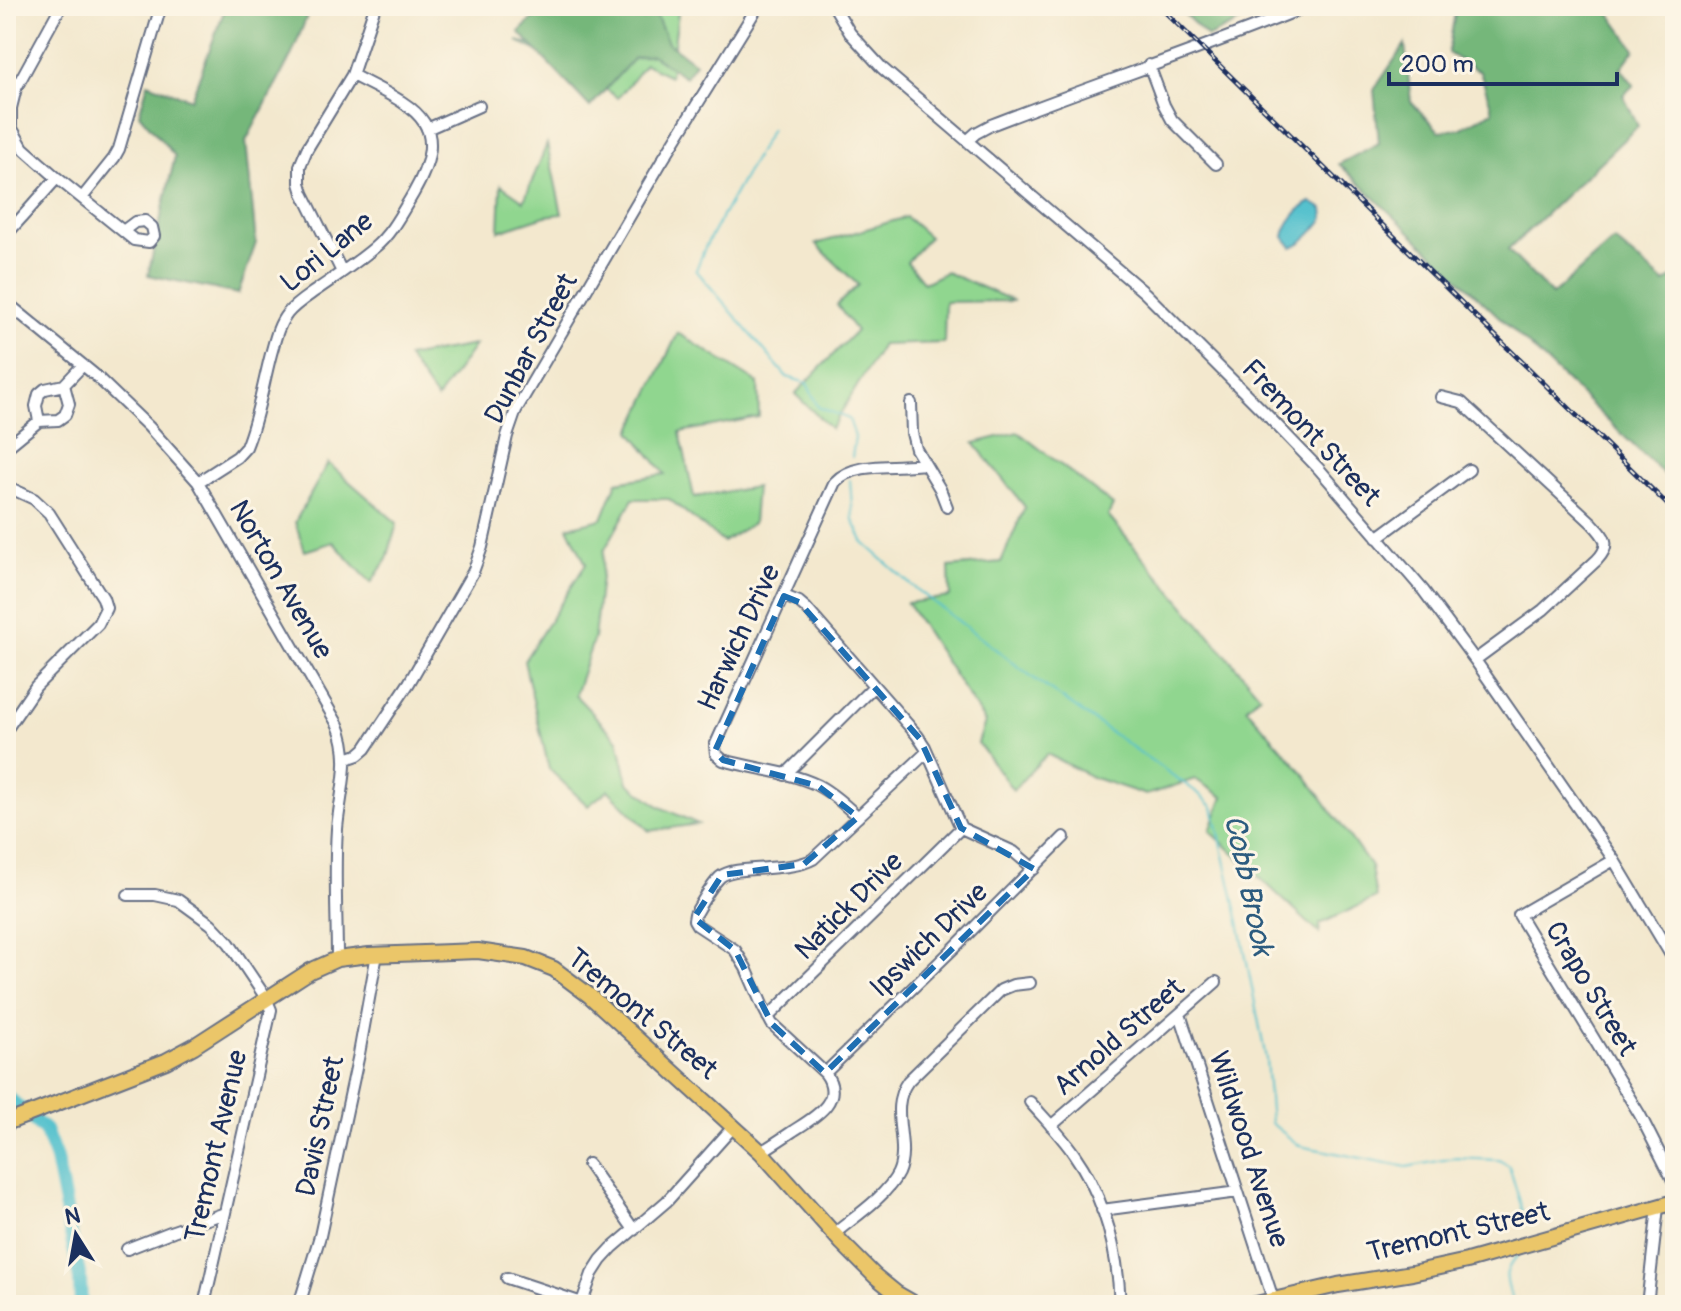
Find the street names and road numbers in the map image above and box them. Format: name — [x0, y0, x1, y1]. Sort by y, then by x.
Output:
street label: Lori Lane — [273, 204, 381, 300]
street label: Dunbar Street — [477, 267, 586, 430]
street label: Fremont Street — [1234, 352, 1388, 514]
street label: Norton Avenue — [221, 494, 340, 666]
street label: Harwich Drive — [690, 559, 789, 717]
street label: Natick Drive — [787, 844, 911, 968]
street label: Ipswich Drive — [863, 875, 996, 1005]
street label: Crapo Street — [1537, 915, 1645, 1063]
street label: Tremont Street — [559, 941, 725, 1088]
street label: Arnold Street — [1046, 970, 1192, 1103]
street label: Tremont Avenue — [177, 1047, 256, 1246]
street label: Wildwood Avenue — [1200, 1047, 1297, 1252]
street label: Davis Street — [289, 1052, 353, 1200]
street label: Tremont Street — [1364, 1194, 1554, 1270]

